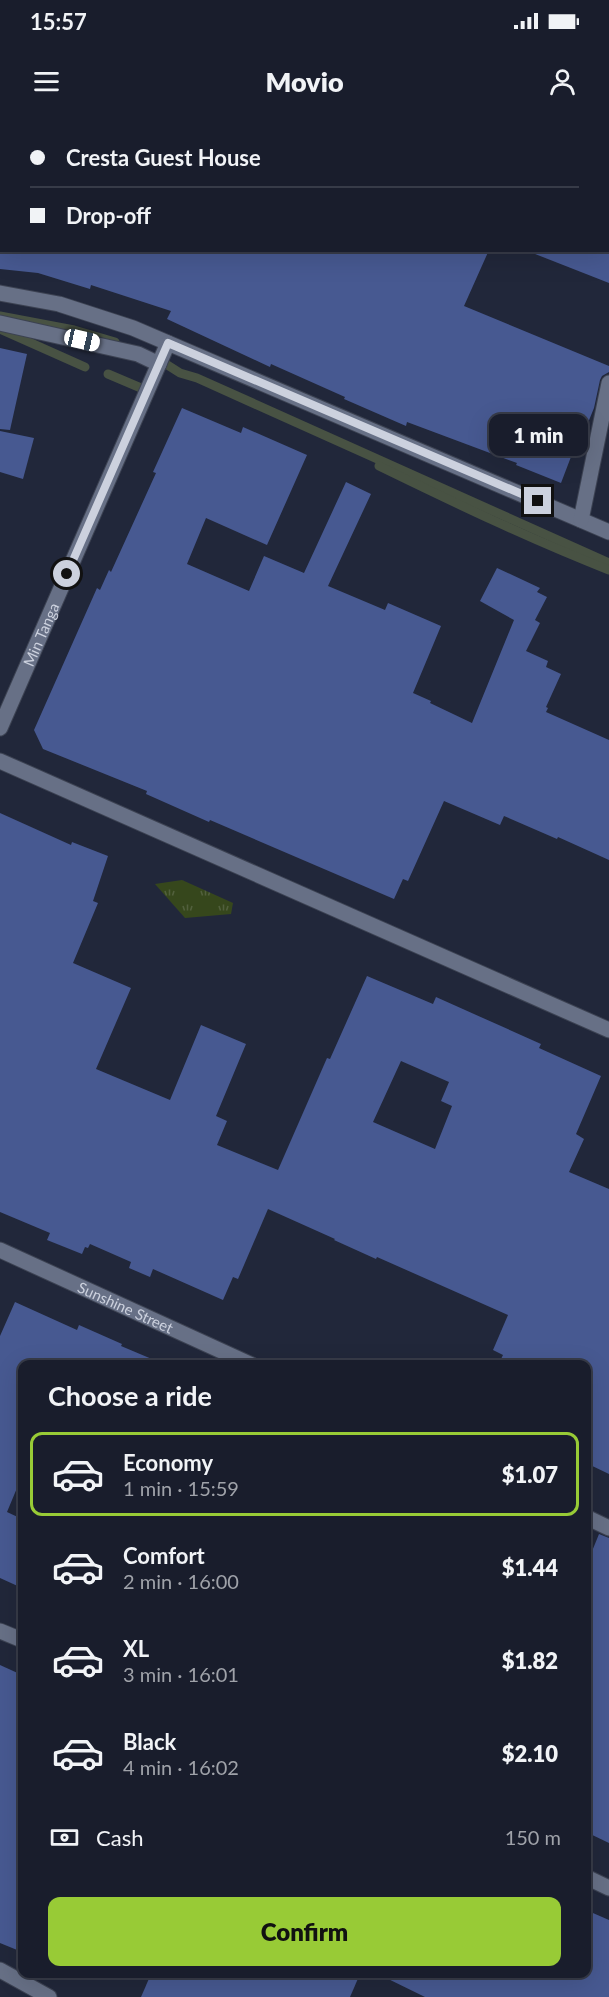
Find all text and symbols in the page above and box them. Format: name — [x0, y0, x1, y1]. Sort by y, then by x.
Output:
text: 15:57 — [30, 8, 87, 35]
icon: menu — [30, 65, 63, 98]
text: Movio — [265, 65, 344, 98]
icon: person — [546, 65, 579, 98]
text: Cresta Guest House — [66, 144, 261, 171]
text: Drop-off — [66, 202, 151, 229]
car — [62, 327, 102, 353]
callout: 1 min — [488, 414, 588, 456]
text: 1 min — [514, 423, 563, 447]
route end — [524, 487, 551, 514]
route start — [53, 560, 80, 587]
street label: Min Tanga — [19, 600, 63, 669]
street label: Sunshine Street — [75, 1278, 177, 1337]
text: Choose a ride — [48, 1379, 212, 1412]
icon: car — [51, 1447, 105, 1501]
text: Economy — [123, 1449, 213, 1476]
text: $1.07 — [502, 1461, 558, 1488]
text: 1 min · 15:59 — [123, 1476, 239, 1500]
icon: car — [51, 1540, 105, 1594]
text: Comfort — [123, 1542, 205, 1569]
text: $1.44 — [502, 1554, 558, 1581]
text: 2 min · 16:00 — [123, 1569, 239, 1593]
icon: car — [51, 1633, 105, 1687]
text: XL — [123, 1635, 149, 1662]
text: $1.82 — [502, 1647, 558, 1674]
text: 3 min · 16:01 — [123, 1662, 239, 1686]
icon: car — [51, 1726, 105, 1780]
text: Black — [123, 1728, 176, 1755]
text: $2.10 — [502, 1740, 558, 1767]
text: 4 min · 16:02 — [123, 1755, 239, 1779]
icon: cash — [48, 1821, 81, 1854]
text: Cash — [96, 1824, 143, 1851]
text: 150 m — [505, 1825, 561, 1849]
button: Confirm — [48, 1897, 561, 1966]

